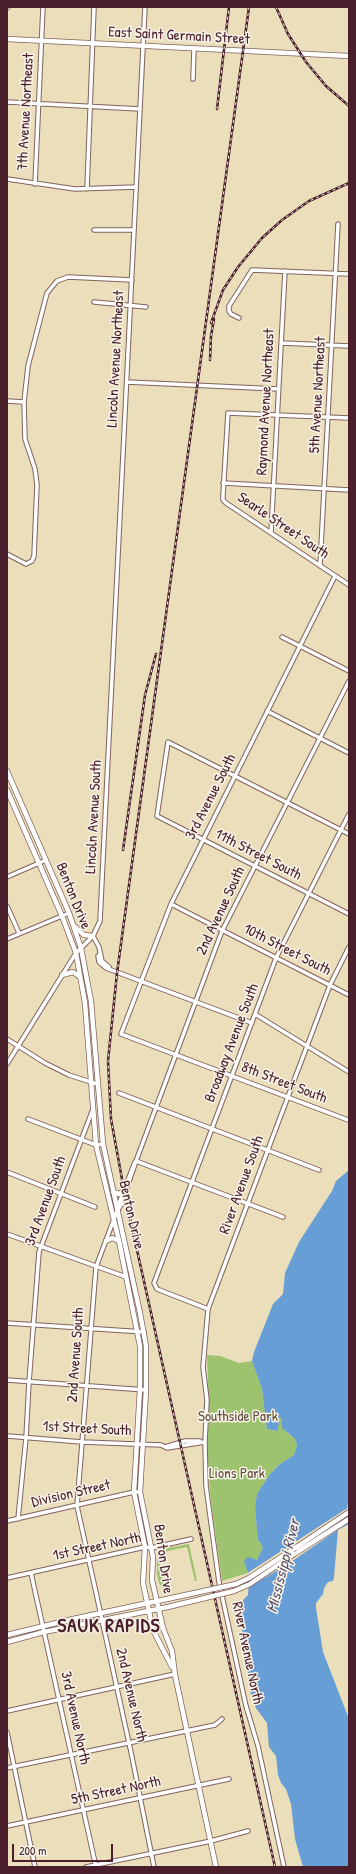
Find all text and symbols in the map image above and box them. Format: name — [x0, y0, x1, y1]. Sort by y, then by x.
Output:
street label: East Saint Germain Street — [108, 23, 250, 49]
street label: 7th Avenue Northeast — [14, 53, 38, 171]
street label: Lincoln Avenue Northeast — [103, 290, 129, 428]
street label: Raymond Avenue Northeast — [253, 328, 279, 476]
street label: 5th Avenue Northeast — [306, 336, 330, 454]
street label: Searle Street South — [234, 489, 332, 563]
street label: 3rd Avenue South — [182, 751, 240, 843]
street label: Lincoln Avenue South — [82, 760, 106, 874]
street label: 11th Street South — [212, 826, 304, 884]
street label: Benton Drive — [52, 860, 94, 932]
street label: 2nd Avenue South — [193, 864, 249, 958]
street label: 10th Street South — [240, 920, 334, 980]
street label: Broadway Avenue South — [201, 981, 263, 1105]
street label: 8th Street South — [239, 1058, 329, 1108]
street label: River Avenue South — [216, 1133, 268, 1237]
street label: 3rd Avenue South — [22, 1154, 70, 1248]
street label: Benton Drive — [114, 1179, 148, 1251]
street label: 2nd Avenue South — [64, 1307, 88, 1403]
park label: Southside Park — [198, 1408, 278, 1426]
street label: 1st Street South — [42, 1418, 132, 1440]
park label: Lions Park — [209, 1465, 265, 1483]
street label: Division Street — [30, 1476, 112, 1512]
water label: Mississippi River — [263, 1517, 305, 1615]
street label: Benton Drive — [149, 1523, 177, 1595]
street label: 1st Street North — [51, 1529, 143, 1565]
street label: River Avenue North — [227, 1600, 267, 1706]
district label: SAUK RAPIDS — [58, 1616, 160, 1638]
street label: 2nd Avenue North — [111, 1646, 151, 1744]
street label: 3rd Avenue North — [56, 1670, 94, 1766]
street label: 5th Street North — [70, 1773, 162, 1809]
scale bar — [14, 1836, 115, 1862]
text: 200 m — [19, 1842, 46, 1859]

